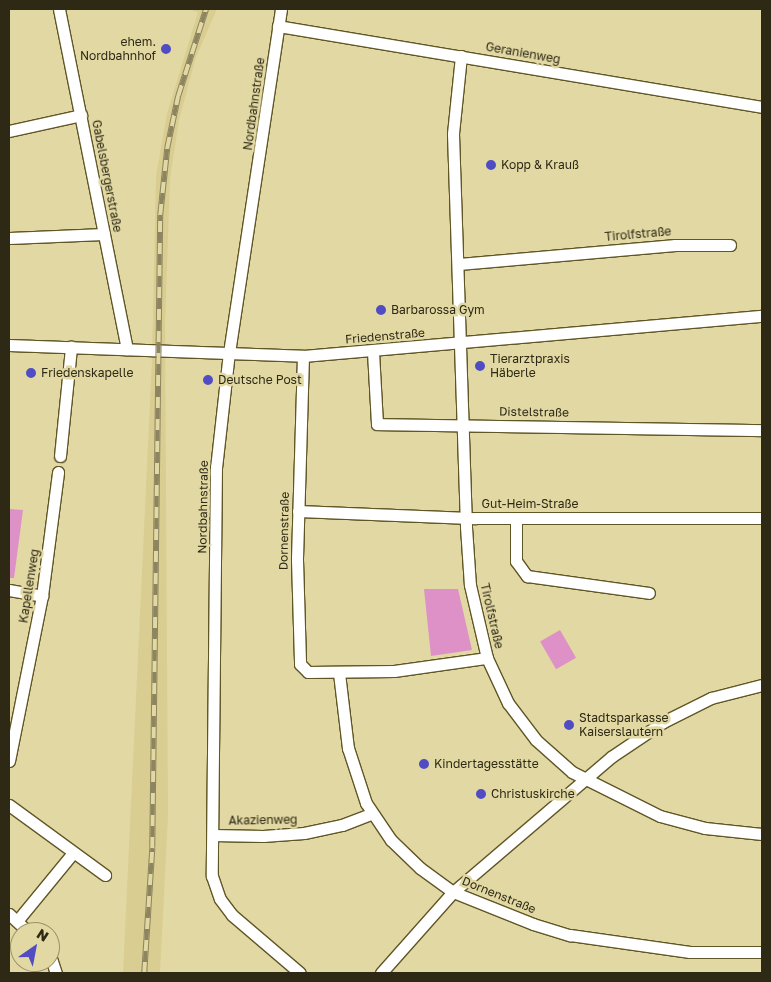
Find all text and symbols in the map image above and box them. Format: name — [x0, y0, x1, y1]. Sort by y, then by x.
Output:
place label: ehem. Nordbahnhof — [80, 35, 156, 63]
street label: Geranienweg — [485, 39, 561, 67]
marker: ehem. Nordbahnhof — [160, 43, 172, 55]
street label: Nordbahnstraße — [240, 57, 268, 151]
street label: Gabelsbergerstraße — [89, 119, 125, 233]
place label: Kopp & Krauß — [501, 158, 579, 172]
marker: Kopp & Krauß — [485, 159, 497, 171]
street label: Tirolfstraße — [604, 224, 672, 244]
place label: Barbarossa Gym — [391, 303, 485, 317]
marker: Barbarossa Gym — [375, 304, 387, 316]
street label: Friedenstraße — [344, 325, 426, 347]
place label: Tierarztpraxis Häberle — [490, 352, 570, 380]
marker: Tierarztpraxis Häberle — [474, 360, 486, 372]
place label: Friedenskapelle — [41, 366, 133, 380]
marker: Friedenskapelle — [25, 367, 37, 379]
place label: Deutsche Post — [218, 373, 302, 387]
marker: Deutsche Post — [202, 374, 214, 386]
street label: Distelstraße — [499, 404, 569, 420]
street label: Nordbahnstraße — [195, 460, 211, 554]
street label: Dornenstraße — [276, 492, 292, 570]
street label: Gut-Heim-Straße — [482, 497, 578, 511]
street label: Kapellenweg — [16, 548, 42, 624]
street label: Tirolfstraße — [477, 582, 507, 650]
place label: Stadtsparkasse Kaiserslautern — [579, 711, 669, 739]
marker: Stadtsparkasse Kaiserslautern — [563, 719, 575, 731]
place label: Kindertagesstätte — [434, 757, 539, 771]
marker: Kindertagesstätte — [418, 758, 430, 770]
place label: Christuskirche — [491, 787, 575, 801]
marker: Christuskirche — [475, 788, 487, 800]
street label: Akazienweg — [228, 812, 298, 828]
street label: Dornenstraße — [460, 874, 538, 916]
north arrow — [10, 922, 60, 972]
text: N — [34, 925, 52, 945]

